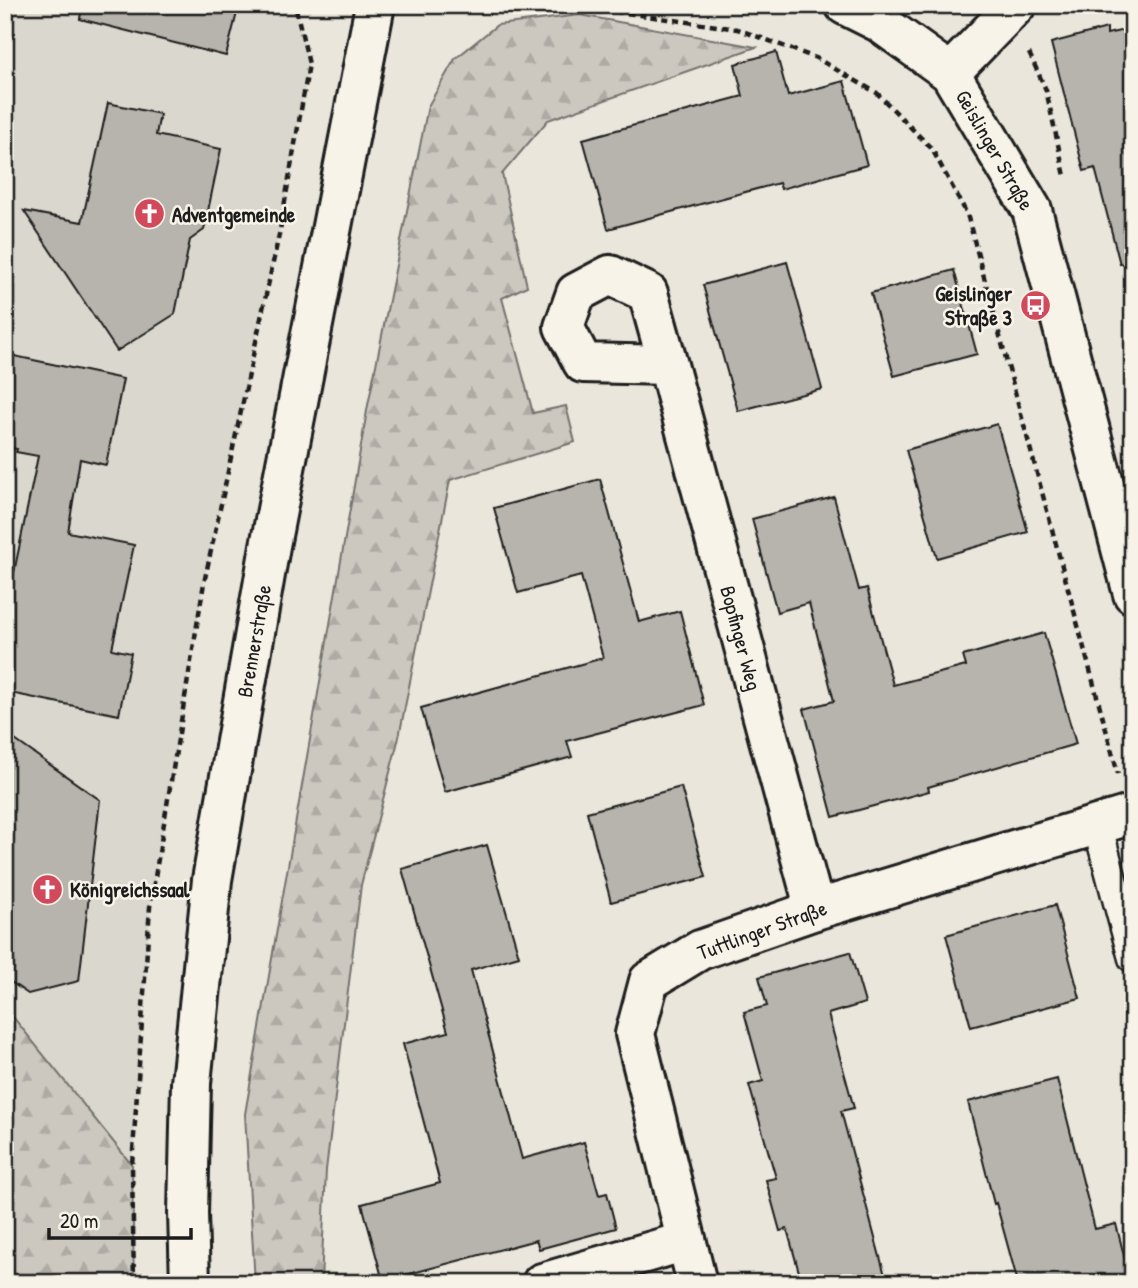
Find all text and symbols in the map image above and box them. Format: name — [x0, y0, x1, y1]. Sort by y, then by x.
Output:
street label: Geislinger Straße — [949, 85, 1041, 215]
church icon: Adventgemeinde — [132, 197, 166, 231]
place label: Adventgemeinde — [172, 200, 296, 230]
place label: Geislinger Straße 3 — [935, 279, 1013, 333]
bus stop icon: Geislinger Straße 3 — [1018, 288, 1052, 322]
street label: Bopfinger Weg — [713, 582, 769, 694]
street label: Brennerstraße — [230, 583, 278, 699]
church icon: Königreichssaal — [30, 872, 64, 906]
place label: Königreichssaal — [70, 875, 190, 905]
street label: Tuttlinger Straße — [693, 893, 831, 967]
scale bar — [49, 1197, 191, 1241]
text: 20 m — [60, 1206, 98, 1235]

